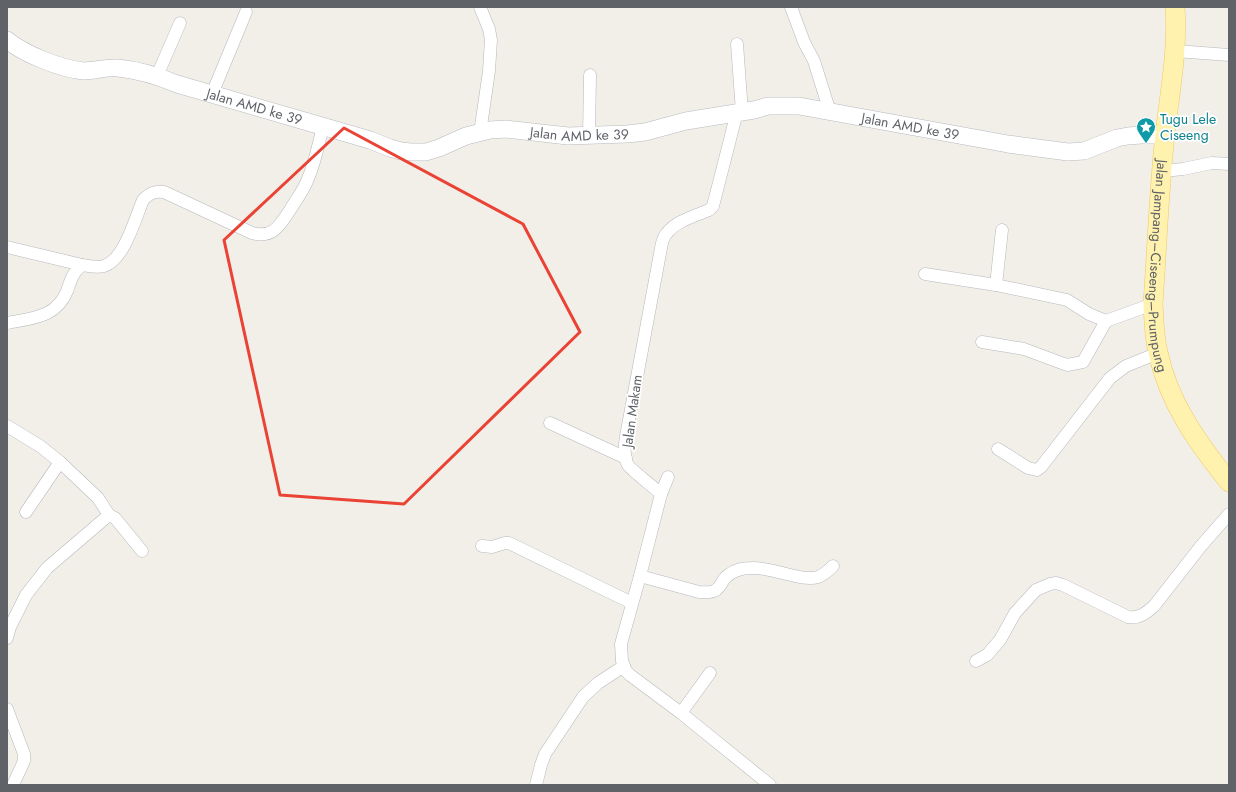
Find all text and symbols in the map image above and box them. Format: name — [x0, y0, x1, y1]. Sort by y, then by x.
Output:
street label: Jalan AMD ke 39 — [202, 82, 305, 130]
street label: Jalan AMD ke 39 — [858, 107, 961, 145]
place label: Tugu Lele Ciseeng — [1160, 109, 1216, 145]
place icon: Tugu Lele Ciseeng — [1135, 116, 1157, 144]
street label: Jalan AMD ke 39 — [527, 122, 629, 146]
street label: Jalan Jampang–Ciseeng–Prumpung — [1143, 157, 1173, 374]
street label: Jalan Makam — [617, 373, 647, 451]

